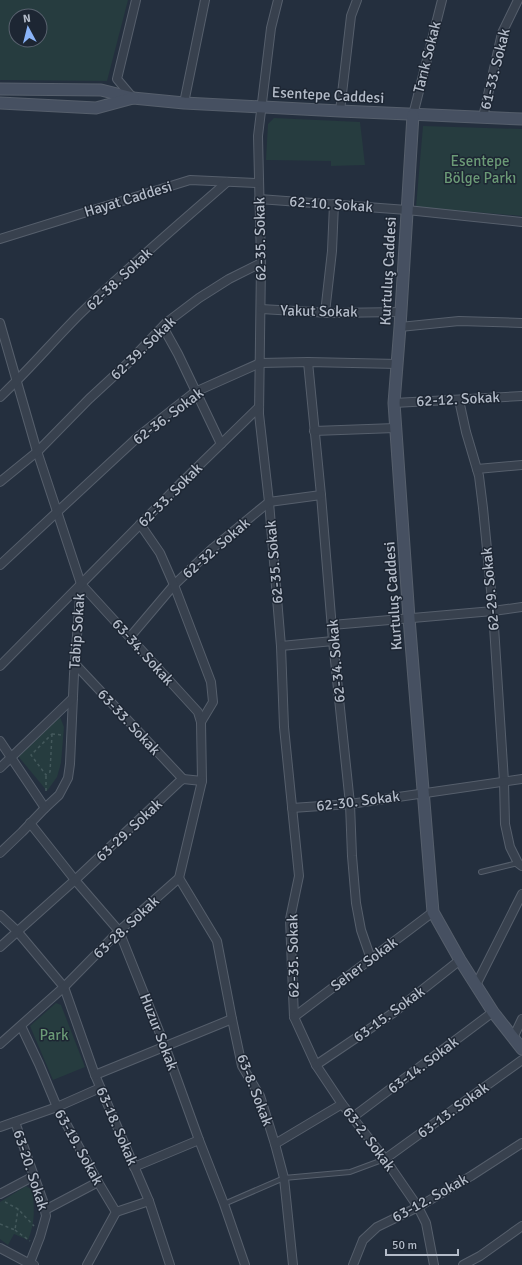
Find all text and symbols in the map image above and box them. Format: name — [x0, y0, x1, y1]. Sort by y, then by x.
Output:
north arrow — [8, 8, 48, 48]
text: N — [22, 12, 31, 25]
street label: Tarık Sokak — [409, 19, 445, 95]
street label: 61-33. Sokak — [476, 26, 514, 111]
street label: Esentepe Caddesi — [271, 83, 385, 107]
park label: Esentepe Bölge Parkı — [444, 152, 516, 187]
street label: Hayat Caddesi — [82, 177, 174, 221]
street label: 62-10. Sokak — [289, 192, 374, 216]
street label: 62-35. Sokak — [250, 197, 270, 281]
street label: Kurtuluş Caddesi — [376, 216, 400, 326]
street label: 62-38. Sokak — [82, 244, 156, 314]
street label: Yakut Sokak — [280, 301, 358, 321]
street label: 62-39. Sokak — [107, 312, 180, 384]
street label: 62-36. Sokak — [129, 383, 207, 448]
street label: 62-12. Sokak — [416, 388, 501, 410]
street label: 62-33. Sokak — [134, 459, 206, 531]
street label: 62-32. Sokak — [179, 513, 254, 582]
street label: 62-35. Sokak — [261, 519, 287, 604]
street label: Kurtuluş Caddesi — [380, 541, 406, 651]
street label: 62-29. Sokak — [477, 546, 503, 631]
street label: Tabip Sokak — [65, 592, 89, 669]
street label: 63-34. Sokak — [108, 615, 178, 689]
street label: 62-34. Sokak — [323, 618, 349, 703]
street label: 63-33. Sokak — [94, 685, 164, 759]
street label: 62-30. Sokak — [315, 787, 401, 815]
street label: 63-29. Sokak — [92, 795, 166, 865]
street label: 63-28. Sokak — [89, 892, 163, 962]
street label: 62-35. Sokak — [283, 914, 303, 998]
street label: Seher Sokak — [327, 933, 401, 995]
street label: 63-15. Sokak — [350, 982, 429, 1046]
street label: Huzur Sokak — [136, 991, 182, 1073]
park label: Park — [40, 1026, 69, 1044]
street label: 63-14. Sokak — [384, 1032, 462, 1097]
street label: 63-8. Sokak — [233, 1051, 277, 1129]
street label: 63-13. Sokak — [414, 1078, 493, 1142]
street label: 63-18. Sokak — [92, 1084, 142, 1168]
street label: 63-2. Sokak — [339, 1103, 399, 1175]
street label: 63-19. Sokak — [51, 1106, 107, 1188]
street label: 63-20. Sokak — [10, 1127, 53, 1213]
street label: 63-12. Sokak — [389, 1170, 471, 1226]
scale bar — [386, 1231, 458, 1257]
text: 50 m — [392, 1238, 417, 1253]

